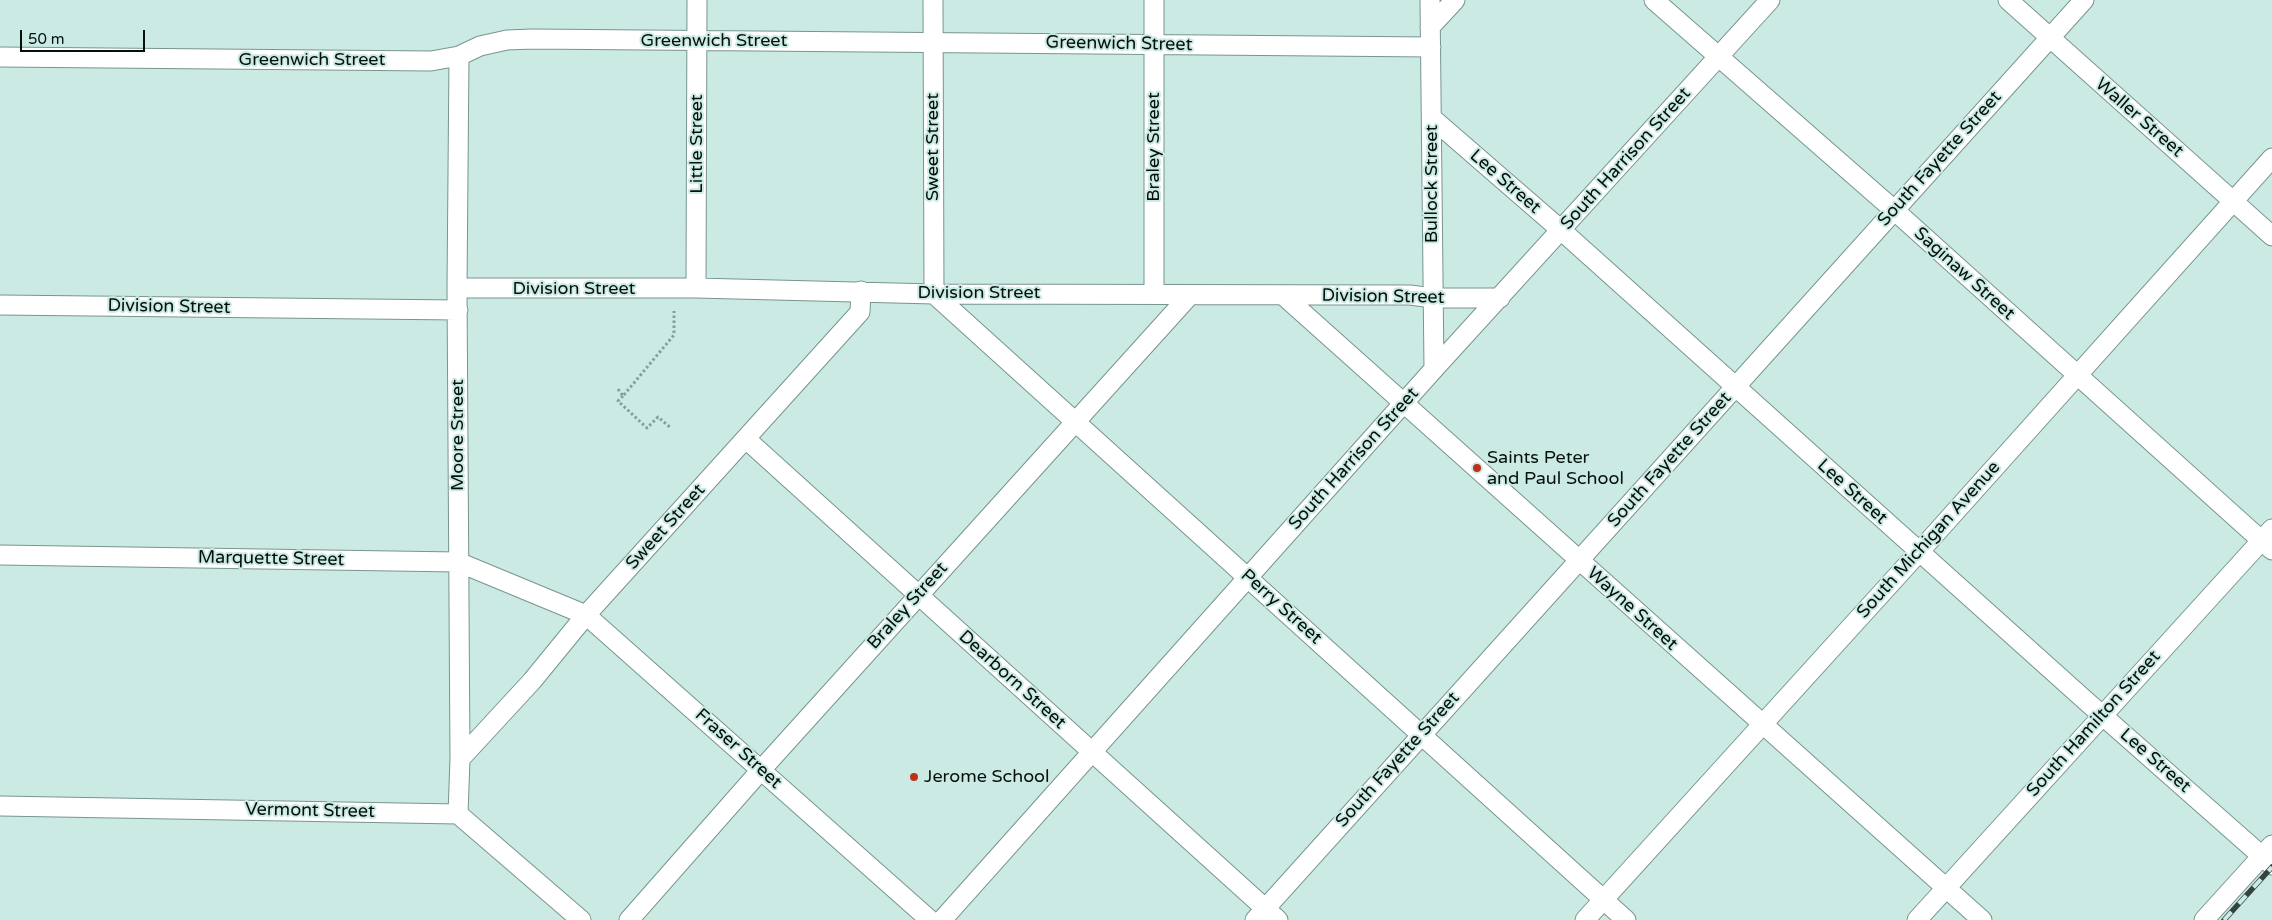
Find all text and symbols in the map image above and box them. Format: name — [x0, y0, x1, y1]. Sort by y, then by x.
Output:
scale bar — [22, 20, 148, 52]
text: 50 m — [28, 30, 65, 48]
street label: Greenwich Street — [641, 30, 787, 52]
street label: Greenwich Street — [1045, 32, 1193, 56]
street label: Greenwich Street — [239, 49, 385, 71]
street label: Waller Street — [2090, 74, 2188, 162]
street label: South Harrison Street — [1556, 83, 1696, 235]
street label: South Fayette Street — [1874, 87, 2006, 231]
street label: Braley Street — [1143, 92, 1165, 202]
street label: Sweet Street — [922, 93, 944, 201]
street label: Little Street — [686, 94, 708, 194]
street label: Bullock Street — [1421, 125, 1443, 243]
street label: Lee Street — [1465, 145, 1545, 219]
street label: Saginaw Street — [1909, 223, 2019, 325]
street label: Division Street — [513, 278, 635, 300]
street label: Division Street — [918, 282, 1040, 304]
street label: Division Street — [1321, 285, 1445, 309]
street label: Division Street — [107, 295, 231, 319]
street label: Moore Street — [447, 379, 469, 491]
street label: South Harrison Street — [1284, 383, 1424, 535]
street label: South Fayette Street — [1604, 388, 1736, 532]
place label: Saints Peter and Paul School — [1487, 447, 1624, 489]
street label: Lee Street — [1812, 455, 1892, 529]
street label: South Michigan Avenue — [1853, 457, 2005, 623]
marker: Saints Peter and Paul School — [1471, 462, 1483, 474]
street label: Sweet Street — [622, 480, 710, 574]
street label: Marquette Street — [198, 547, 344, 571]
street label: Braley Street — [863, 558, 953, 654]
street label: Wayne Street — [1582, 563, 1682, 655]
street label: Perry Street — [1236, 565, 1326, 649]
street label: Dearborn Street — [954, 626, 1070, 734]
street label: South Hamilton Street — [2023, 646, 2165, 802]
street label: South Fayette Street — [1332, 688, 1464, 832]
street label: Fraser Street — [690, 704, 786, 794]
street label: Lee Street — [2115, 724, 2195, 798]
place label: Jerome School — [924, 766, 1050, 788]
marker: Jerome School — [908, 771, 920, 783]
street label: Vermont Street — [245, 799, 375, 823]

